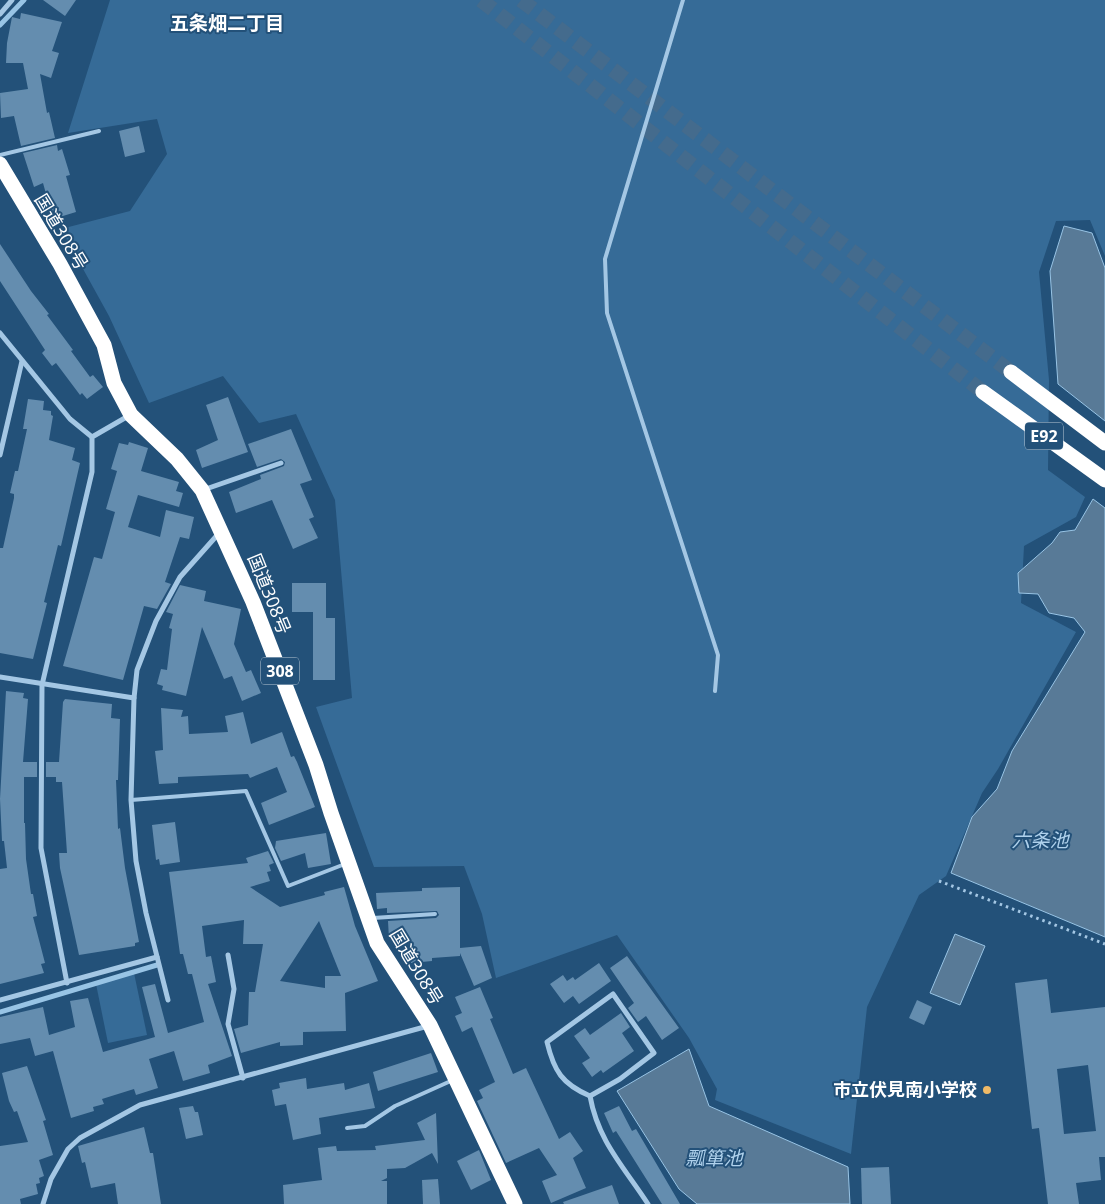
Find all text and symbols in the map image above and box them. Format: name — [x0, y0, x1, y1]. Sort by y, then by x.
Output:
district label: 五条畑二丁目 — [170, 10, 284, 36]
street label: 国道308号 — [30, 189, 94, 274]
road number: E92 — [1025, 422, 1063, 450]
street label: 国道308号 — [243, 550, 297, 637]
road number: 308 — [261, 658, 299, 684]
water label: 六条池 — [1011, 827, 1070, 853]
street label: 国道308号 — [385, 924, 449, 1009]
place label: 市立伏見南小学校 — [833, 1077, 977, 1101]
marker: 市立伏見南小学校 — [981, 1084, 993, 1096]
water label: 瓢箪池 — [685, 1145, 744, 1171]

